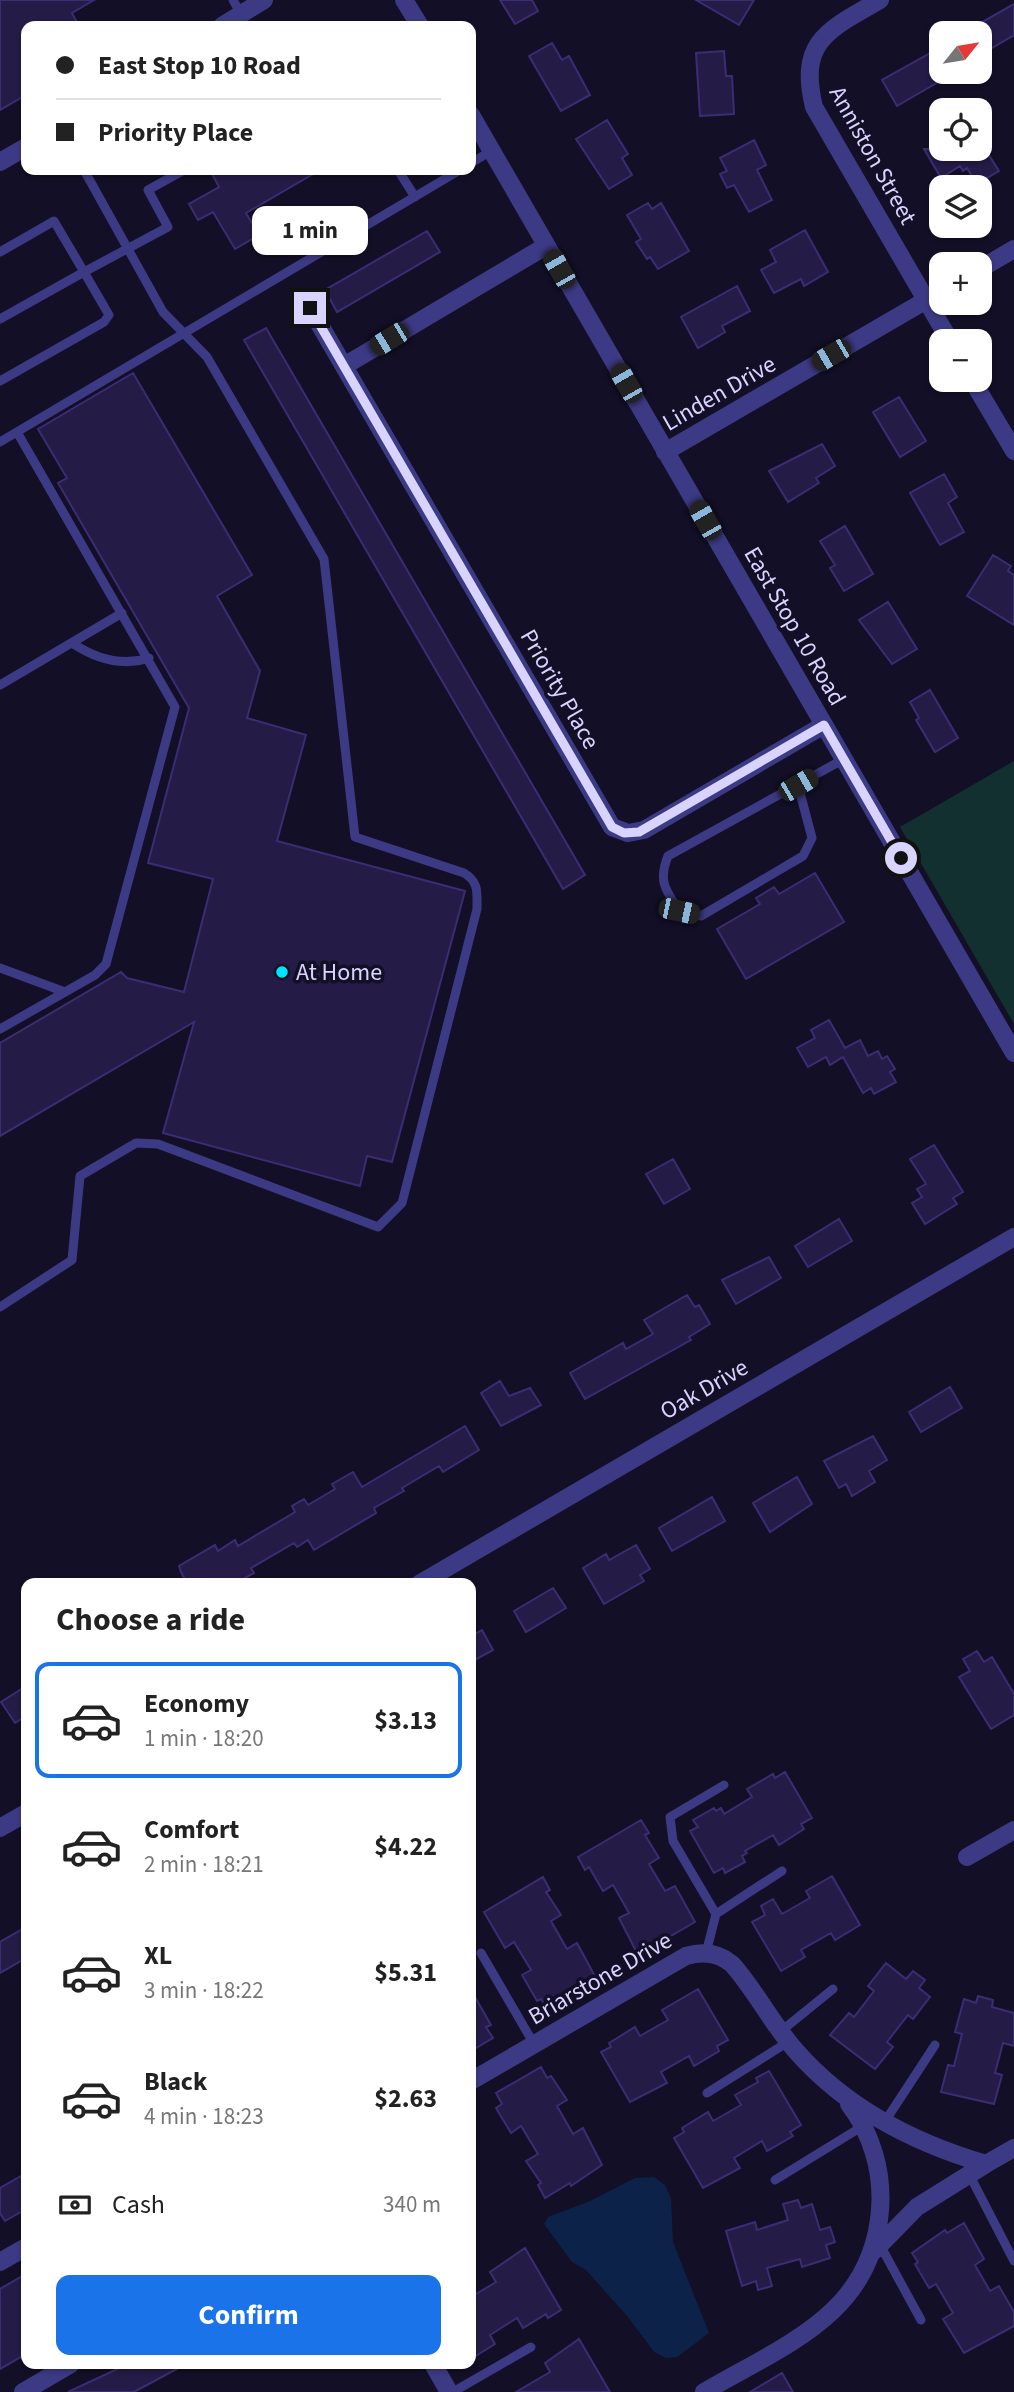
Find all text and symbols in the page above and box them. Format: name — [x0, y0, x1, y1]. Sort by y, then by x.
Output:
north arrow — [929, 21, 992, 84]
map controls — [929, 21, 992, 392]
text: East Stop 10 Road — [98, 47, 301, 84]
street label: Anniston Street — [820, 80, 925, 231]
button: locate — [929, 98, 992, 161]
text: Priority Place — [98, 114, 253, 151]
button: layers — [929, 175, 992, 238]
callout: 1 min — [252, 206, 368, 256]
text: 1 min — [282, 214, 338, 247]
car — [540, 246, 579, 292]
button: + — [929, 252, 992, 315]
route end — [294, 292, 326, 324]
car — [366, 319, 413, 359]
button: − — [929, 329, 992, 392]
car — [808, 335, 855, 375]
street label: Linden Drive — [656, 347, 783, 440]
car — [607, 360, 646, 406]
car — [686, 497, 725, 543]
street label: East Stop 10 Road — [735, 540, 854, 712]
street label: Priority Place — [511, 623, 608, 756]
car — [775, 765, 822, 805]
route start — [885, 842, 917, 874]
car — [657, 896, 702, 926]
place label: At Home — [296, 955, 382, 990]
marker: At Home — [274, 964, 290, 980]
street label: Oak Drive — [654, 1350, 755, 1429]
text: Choose a ride — [56, 1597, 245, 1643]
text: Economy — [144, 1685, 249, 1722]
icon: car — [60, 1689, 123, 1752]
text: $3.13 — [374, 1702, 437, 1739]
text: 1 min · 18:20 — [144, 1722, 264, 1755]
text: Comfort — [144, 1811, 239, 1848]
icon: car — [60, 1815, 123, 1878]
text: $4.22 — [374, 1828, 437, 1865]
text: 2 min · 18:21 — [144, 1848, 264, 1881]
street label: Briarstone Drive — [522, 1923, 679, 2034]
text: XL — [144, 1937, 172, 1974]
icon: car — [60, 1941, 123, 2004]
text: $5.31 — [374, 1954, 437, 1991]
text: 3 min · 18:22 — [144, 1974, 264, 2007]
text: Black — [144, 2063, 207, 2100]
icon: car — [60, 2067, 123, 2130]
text: $2.63 — [374, 2080, 437, 2117]
text: 4 min · 18:23 — [144, 2100, 264, 2133]
icon: cash — [56, 2186, 94, 2224]
text: Cash — [112, 2186, 165, 2223]
text: 340 m — [383, 2188, 441, 2221]
button: Confirm — [56, 2275, 441, 2355]

